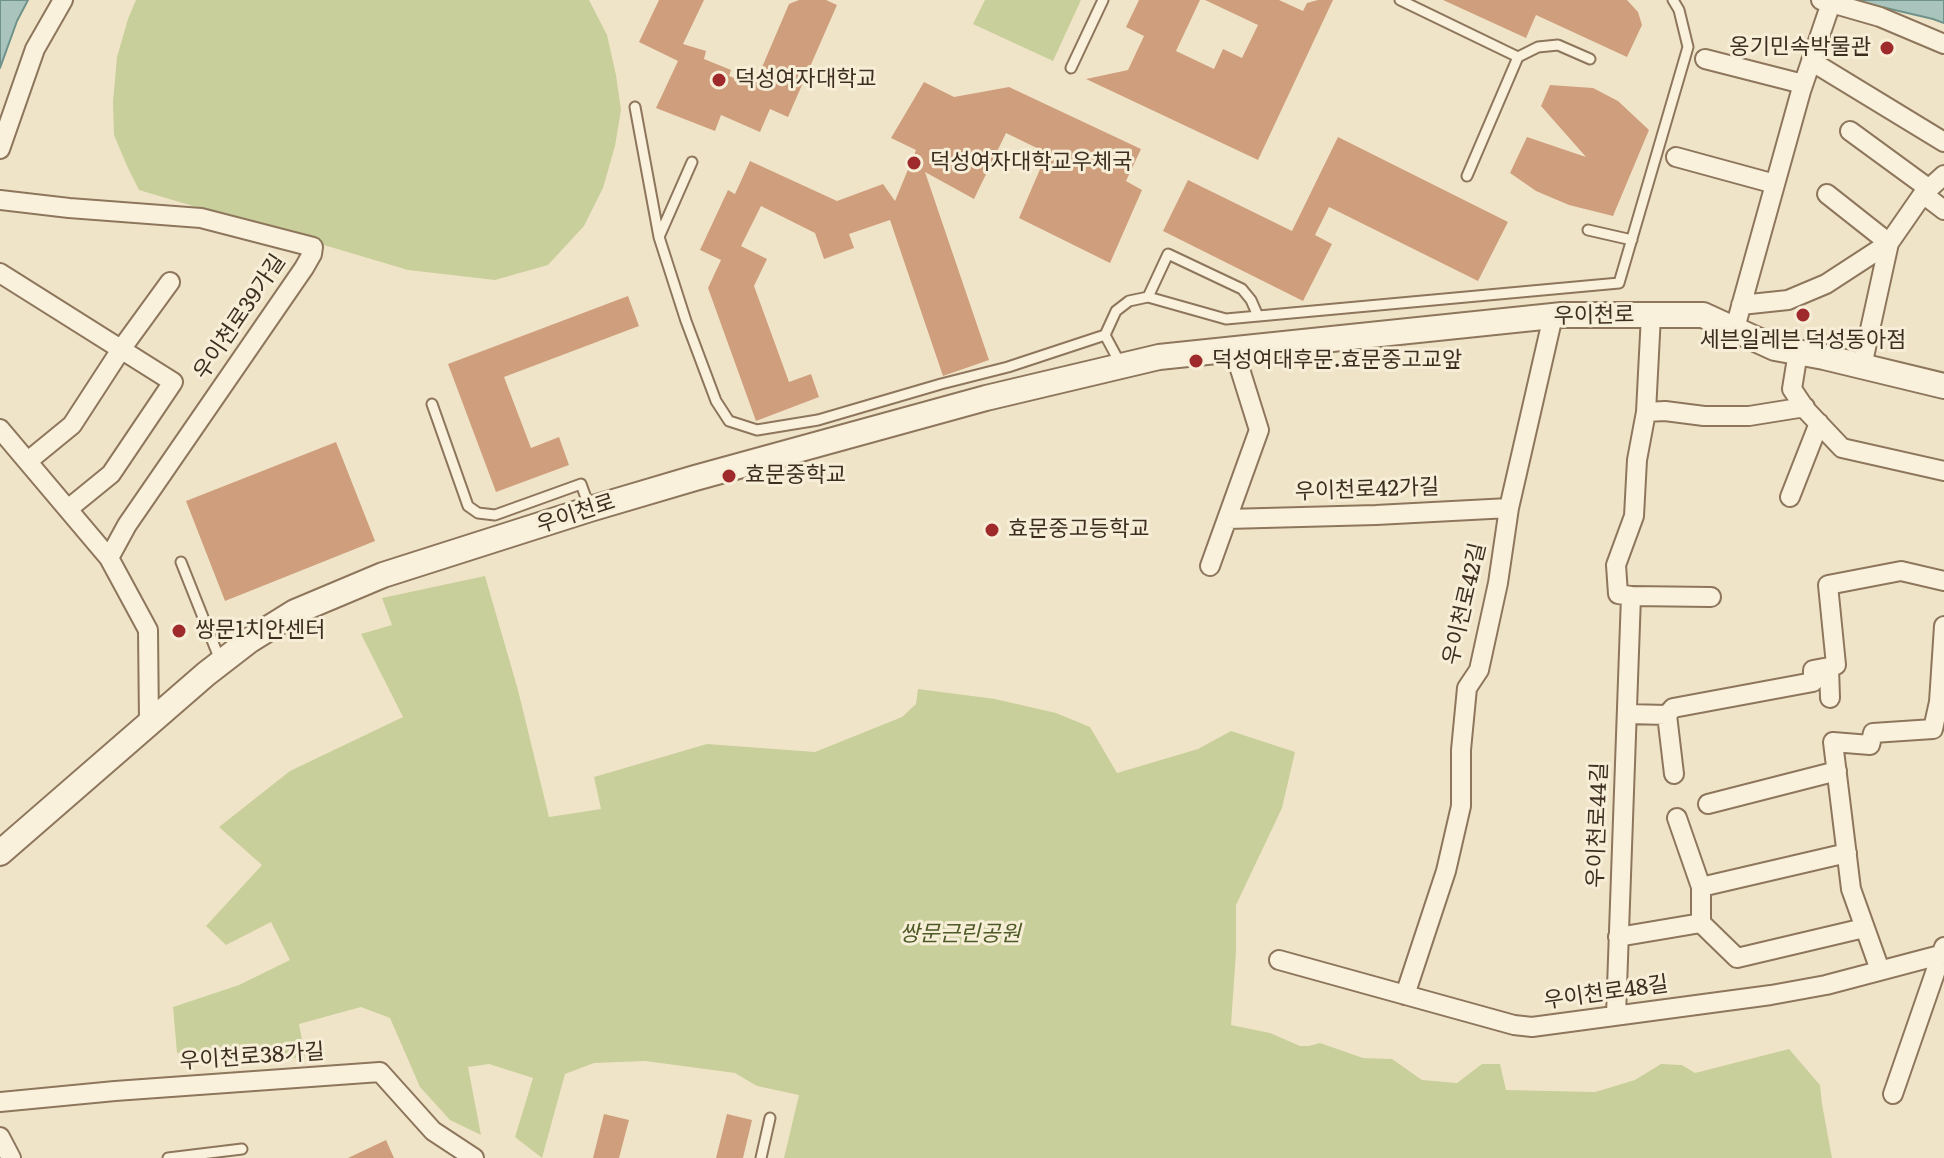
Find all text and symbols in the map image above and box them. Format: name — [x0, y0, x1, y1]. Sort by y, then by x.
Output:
place label: 옹기민속박물관 — [1729, 35, 1871, 61]
marker: 옹기민속박물관 — [1878, 39, 1896, 57]
place label: 덕성여자대학교 — [735, 67, 877, 93]
marker: 덕성여자대학교 — [710, 71, 728, 89]
place label: 덕성여자대학교우체국 — [930, 150, 1132, 176]
marker: 덕성여자대학교우체국 — [905, 154, 923, 172]
street label: 우이천로39가길 — [189, 250, 291, 384]
street label: 우이천로 — [1553, 302, 1635, 330]
marker: 세븐일레븐 덕성동아점 — [1794, 306, 1812, 324]
place label: 세븐일레븐 덕성동아점 — [1700, 328, 1906, 354]
place label: 덕성여대후문.효문중고교앞 — [1212, 348, 1462, 374]
marker: 덕성여대후문.효문중고교앞 — [1187, 352, 1205, 370]
place label: 효문중학교 — [745, 463, 846, 489]
marker: 효문중학교 — [720, 467, 738, 485]
street label: 우이천로42가길 — [1294, 474, 1440, 506]
street label: 우이천로 — [533, 489, 619, 539]
place label: 효문중고등학교 — [1008, 517, 1150, 543]
marker: 효문중고등학교 — [983, 521, 1001, 539]
street label: 우이천로42길 — [1438, 540, 1492, 668]
place label: 쌍문1치안센터 — [195, 618, 325, 644]
marker: 쌍문1치안센터 — [170, 622, 188, 640]
street label: 우이천로44길 — [1583, 762, 1613, 888]
park label: 쌍문근린공원 — [899, 922, 1021, 948]
street label: 우이천로48길 — [1542, 971, 1670, 1015]
street label: 우이천로38가길 — [179, 1039, 325, 1075]

